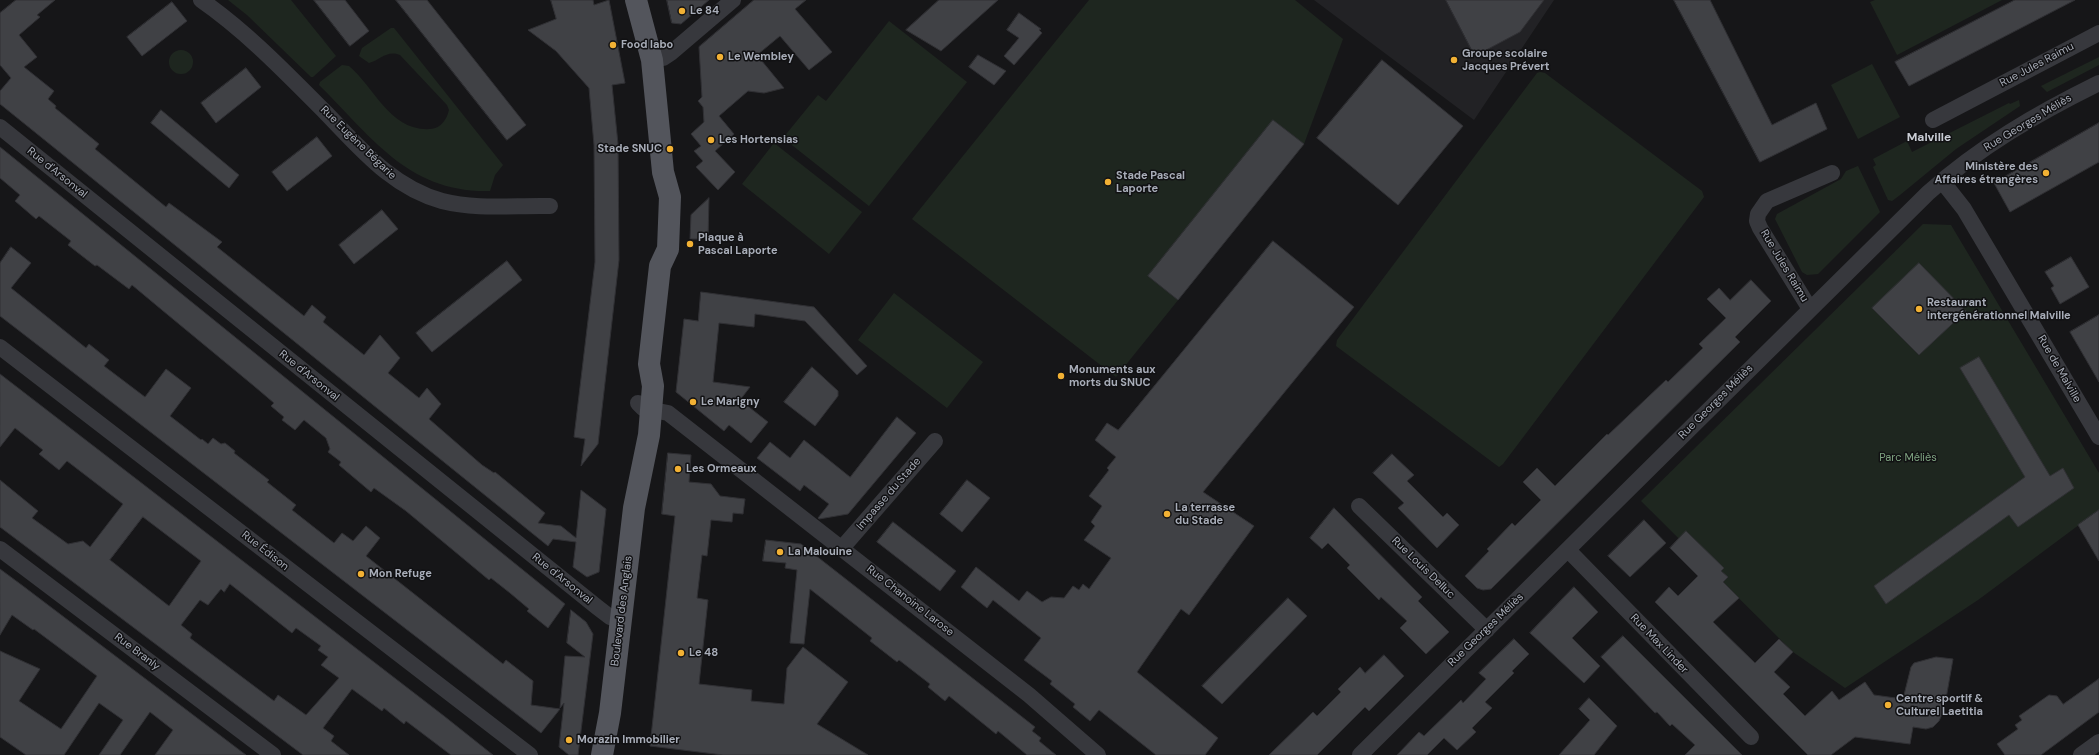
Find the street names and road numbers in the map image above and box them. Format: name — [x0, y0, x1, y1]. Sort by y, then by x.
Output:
street label: Rue Jules Raimu — [1998, 40, 2076, 90]
street label: Rue Georges Méliès — [1982, 92, 2074, 154]
street label: Rue Eugène Bégarie — [317, 103, 399, 183]
street label: Rue d'Arsonval — [24, 145, 90, 201]
street label: Rue Jules Raimu — [1757, 227, 1811, 305]
street label: Rue de Malville — [2034, 333, 2084, 405]
street label: Rue d'Arsonval — [276, 348, 342, 404]
street label: Rue Georges Méliès — [1676, 362, 1756, 442]
street label: Impasse du Stade — [854, 455, 924, 533]
street label: Rue Édison — [239, 529, 291, 573]
street label: Rue Louis Delluc — [1389, 534, 1457, 602]
street label: Rue d'Arsonval — [529, 551, 595, 607]
street label: Boulevard des Anglais — [609, 555, 635, 667]
street label: Rue Chanoine Larose — [864, 563, 956, 639]
street label: Rue Georges Méliès — [1445, 591, 1527, 669]
street label: Rue Max Linder — [1627, 612, 1691, 676]
street label: Rue Branly — [112, 631, 162, 673]

